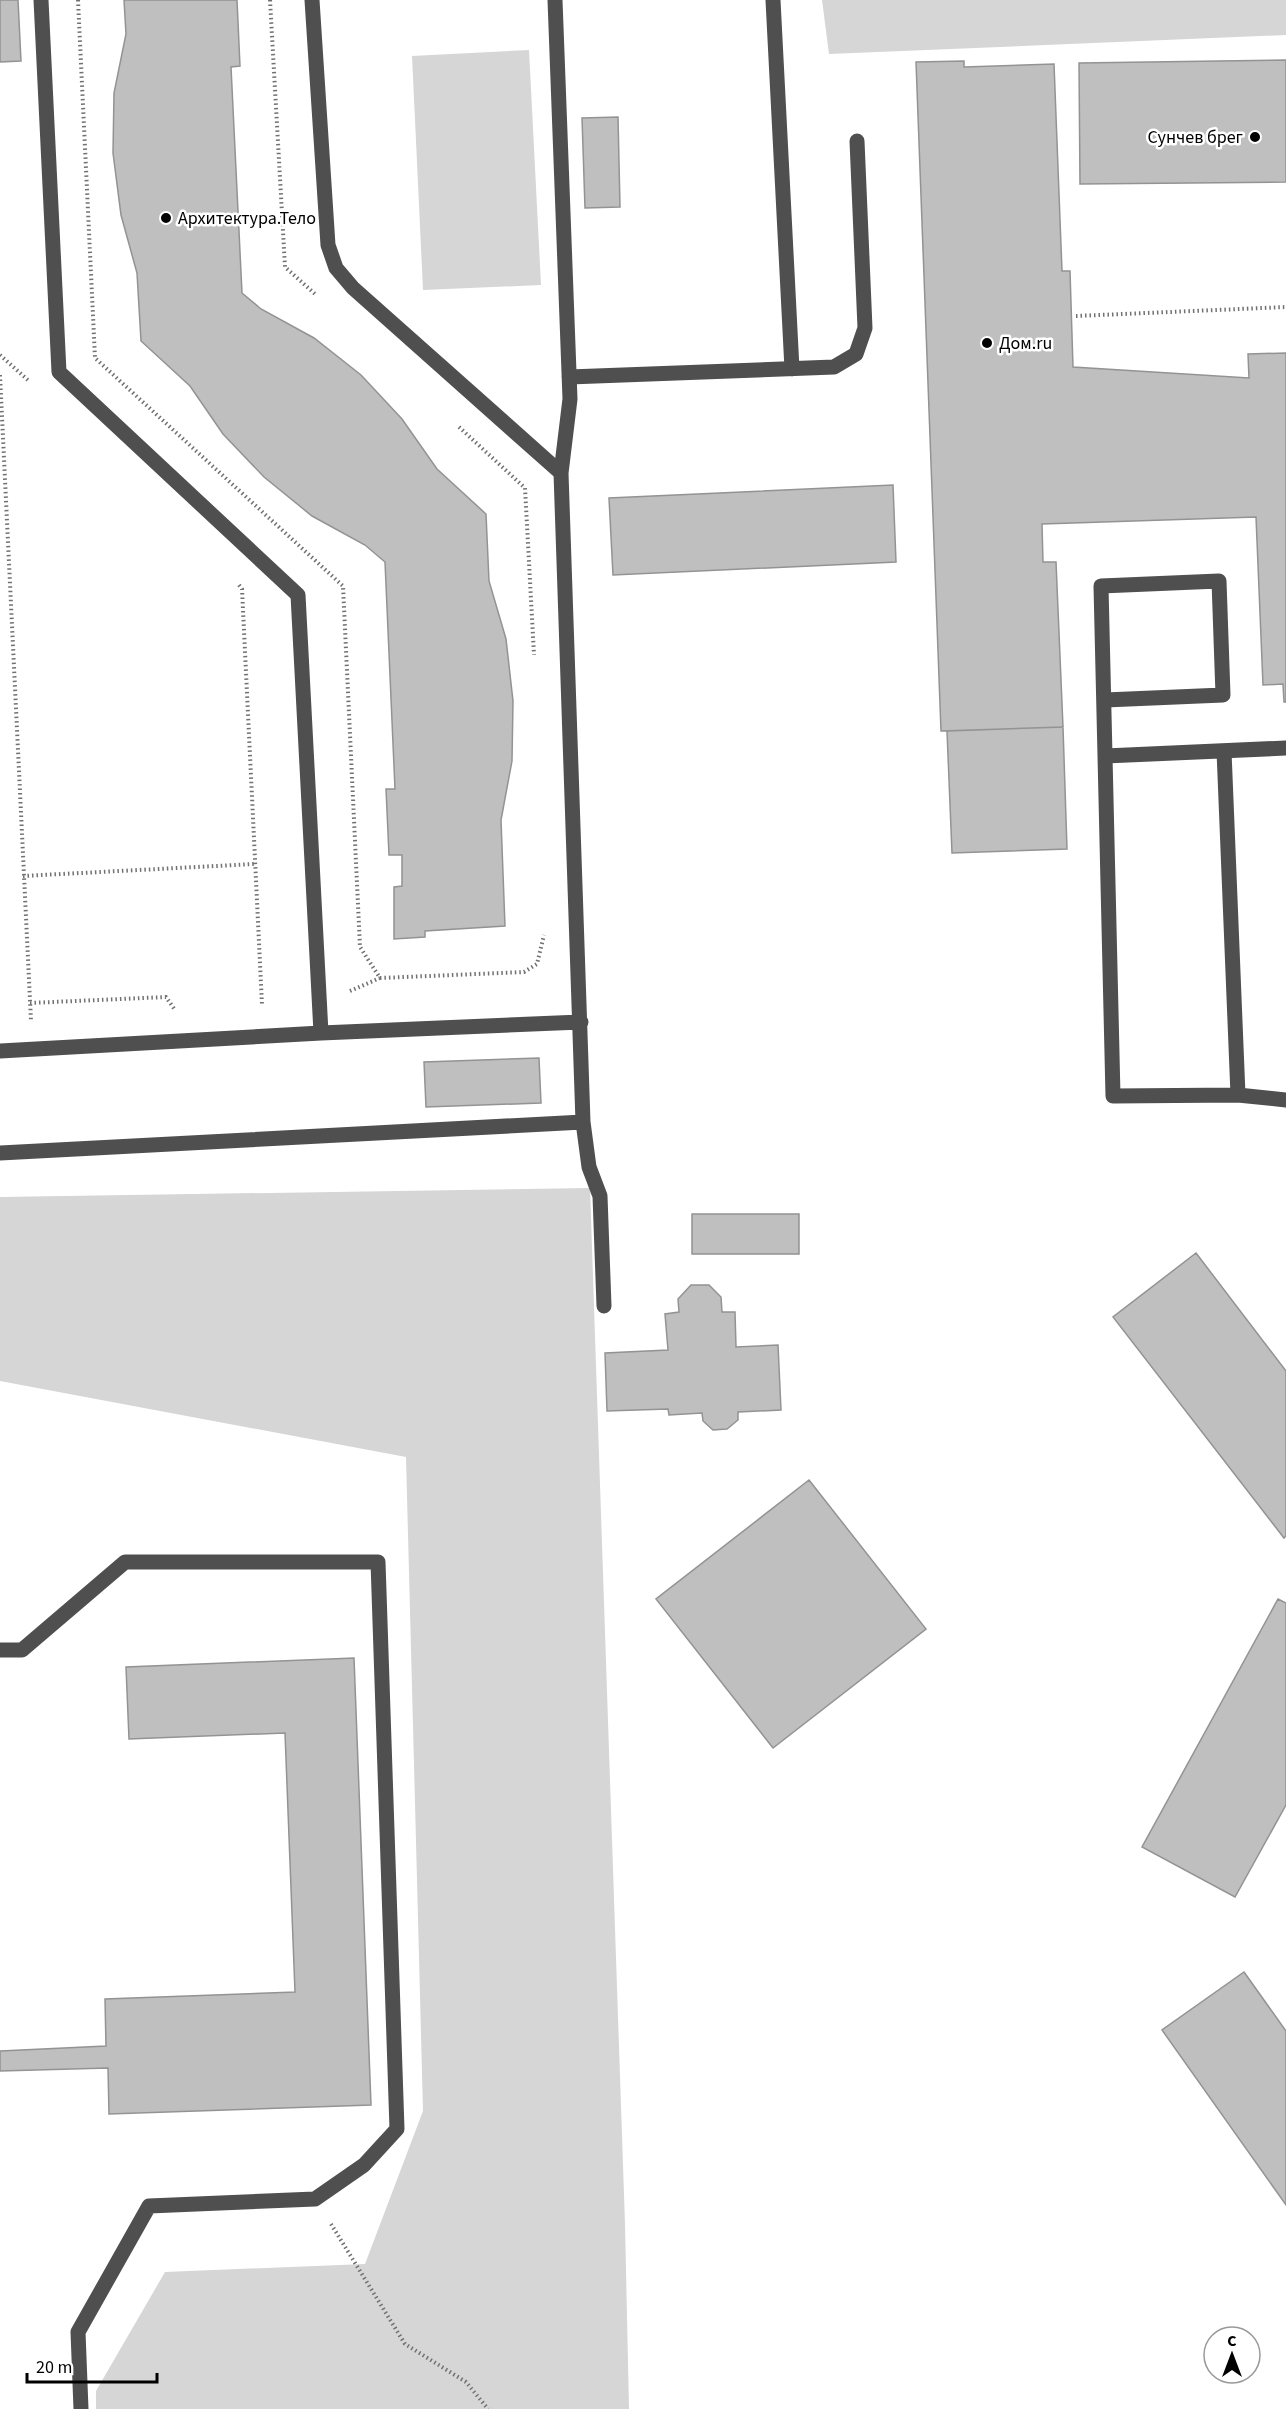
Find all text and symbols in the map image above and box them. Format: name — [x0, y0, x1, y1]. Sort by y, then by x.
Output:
place label: Сунчев брег — [1147, 125, 1243, 150]
marker: Сунчев брег — [1248, 130, 1262, 144]
place label: Архитектура.Тело — [178, 206, 316, 231]
marker: Архитектура.Тело — [159, 211, 173, 225]
place label: Дом.ru — [999, 331, 1052, 356]
marker: Дом.ru — [980, 336, 994, 350]
north arrow — [1202, 2325, 1262, 2385]
text: С — [1227, 2330, 1237, 2352]
scale bar — [27, 2346, 158, 2384]
text: 20 m — [36, 2355, 72, 2380]

